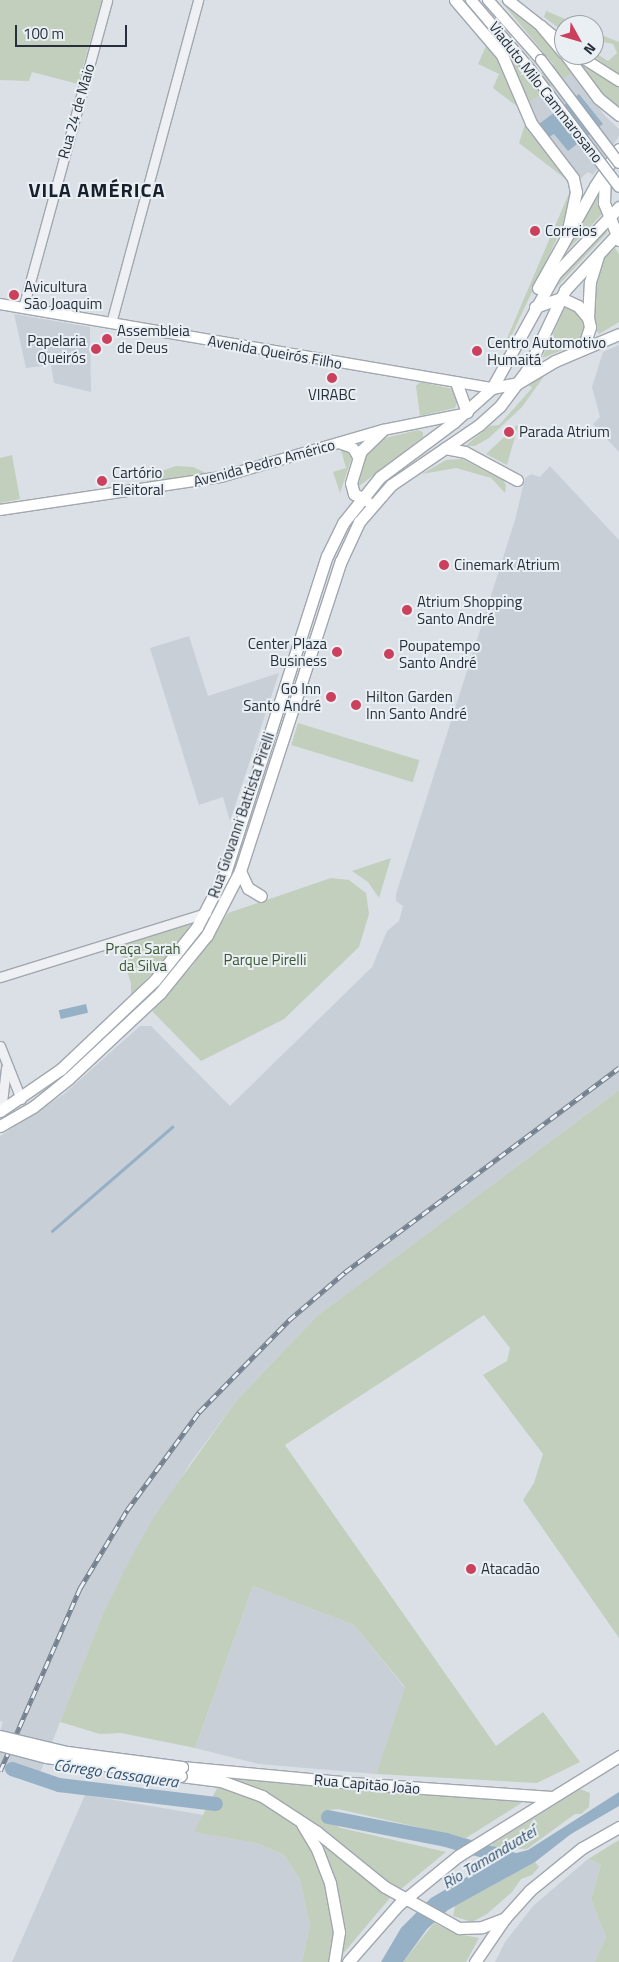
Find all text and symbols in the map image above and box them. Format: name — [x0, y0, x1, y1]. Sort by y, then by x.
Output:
scale bar — [18, 15, 130, 47]
north arrow — [554, 15, 604, 65]
street label: Viaduto Milo Cammarosano — [485, 18, 607, 166]
text: 100 m — [23, 22, 64, 45]
text: N — [579, 39, 601, 59]
street label: Rua 24 de Maio — [54, 61, 98, 161]
district label: VILA AMÉRICA — [27, 177, 167, 201]
place label: Correios — [545, 222, 597, 240]
marker: Correios — [529, 225, 541, 237]
place label: Avicultura São Joaquim — [24, 277, 102, 312]
marker: Avicultura São Joaquim — [8, 289, 20, 301]
place label: Assembleia de Deus — [117, 321, 190, 356]
place label: Papelaria Queirós — [27, 331, 86, 366]
street label: Avenida Queirós Filho — [206, 331, 344, 373]
marker: Assembleia de Deus — [101, 333, 113, 345]
place label: Centro Automotivo Humaitá — [487, 333, 606, 368]
marker: Papelaria Queirós — [90, 343, 102, 355]
marker: Centro Automotivo Humaitá — [471, 345, 483, 357]
marker: VIRABC — [326, 372, 338, 384]
place label: VIRABC — [308, 386, 356, 404]
place label: Parada Atrium — [519, 423, 610, 441]
marker: Parada Atrium — [503, 426, 515, 438]
street label: Avenida Pedro Américo — [191, 435, 337, 491]
place label: Cartório Eleitoral — [112, 463, 164, 498]
marker: Cartório Eleitoral — [96, 475, 108, 487]
place label: Cinemark Atrium — [454, 556, 560, 574]
marker: Cinemark Atrium — [438, 559, 450, 571]
place label: Atrium Shopping Santo André — [417, 592, 522, 627]
marker: Atrium Shopping Santo André — [401, 604, 413, 616]
place label: Center Plaza Business — [248, 634, 327, 669]
place label: Poupatempo Santo André — [399, 636, 480, 671]
marker: Center Plaza Business — [331, 646, 343, 658]
marker: Poupatempo Santo André — [383, 648, 395, 660]
place label: Go Inn Santo André — [243, 679, 321, 714]
place label: Hilton Garden Inn Santo André — [366, 687, 467, 722]
marker: Go Inn Santo André — [325, 691, 337, 703]
marker: Hilton Garden Inn Santo André — [350, 699, 362, 711]
street label: Rua Giovanni Battista Pirelli — [204, 730, 278, 900]
park label: Praça Sarah da Silva — [105, 939, 181, 974]
park label: Parque Pirelli — [223, 951, 307, 969]
place label: Atacadão — [481, 1560, 540, 1578]
marker: Atacadão — [465, 1563, 477, 1575]
water label: Córrego Cassaquera — [52, 1755, 180, 1791]
street label: Rua Capitão João — [313, 1770, 421, 1798]
water label: Rio Tamanduateí — [439, 1821, 539, 1893]

